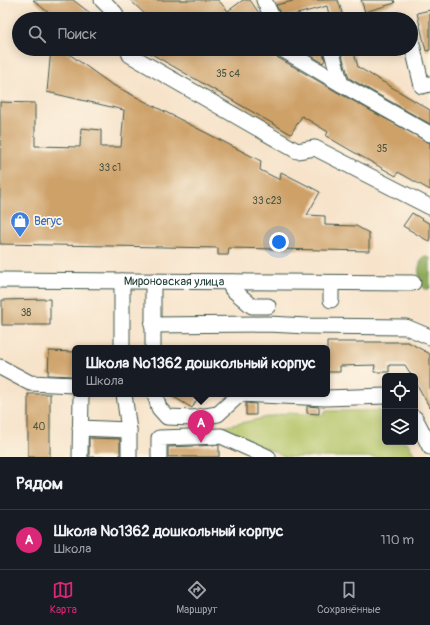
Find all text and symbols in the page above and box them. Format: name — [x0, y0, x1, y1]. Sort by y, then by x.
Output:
search box — [12, 12, 418, 56]
icon: search — [26, 23, 48, 45]
text: Поиск — [58, 25, 97, 44]
house number: 35 с4 — [216, 68, 240, 80]
house number: 35 — [377, 143, 388, 155]
house number: 33 с1 — [99, 162, 121, 174]
house number: 33 с23 — [252, 195, 282, 207]
shop icon: Вегус — [9, 210, 31, 238]
place label: Вегус — [34, 214, 62, 229]
your location — [269, 232, 289, 252]
street label: Мироновская улица — [124, 274, 225, 290]
house number: 38 — [21, 307, 31, 319]
popup — [72, 345, 330, 397]
text: Школа №1362 дошкольный корпус — [86, 354, 316, 373]
text: Школа — [86, 373, 124, 389]
map controls — [382, 373, 418, 445]
button: locate — [382, 373, 418, 409]
button: layers — [382, 409, 418, 445]
pin: A — [188, 410, 214, 443]
house number: 40 — [33, 421, 45, 433]
text: Рядом — [16, 473, 63, 494]
text: Школа №1362 дошкольный корпус — [54, 522, 283, 541]
text: A — [25, 532, 33, 548]
text: 110 m — [381, 532, 414, 548]
text: Школа — [54, 541, 91, 557]
tab: Карта — [50, 579, 77, 616]
tab: Маршрут — [176, 579, 218, 616]
tab: Сохранённые — [317, 579, 380, 616]

